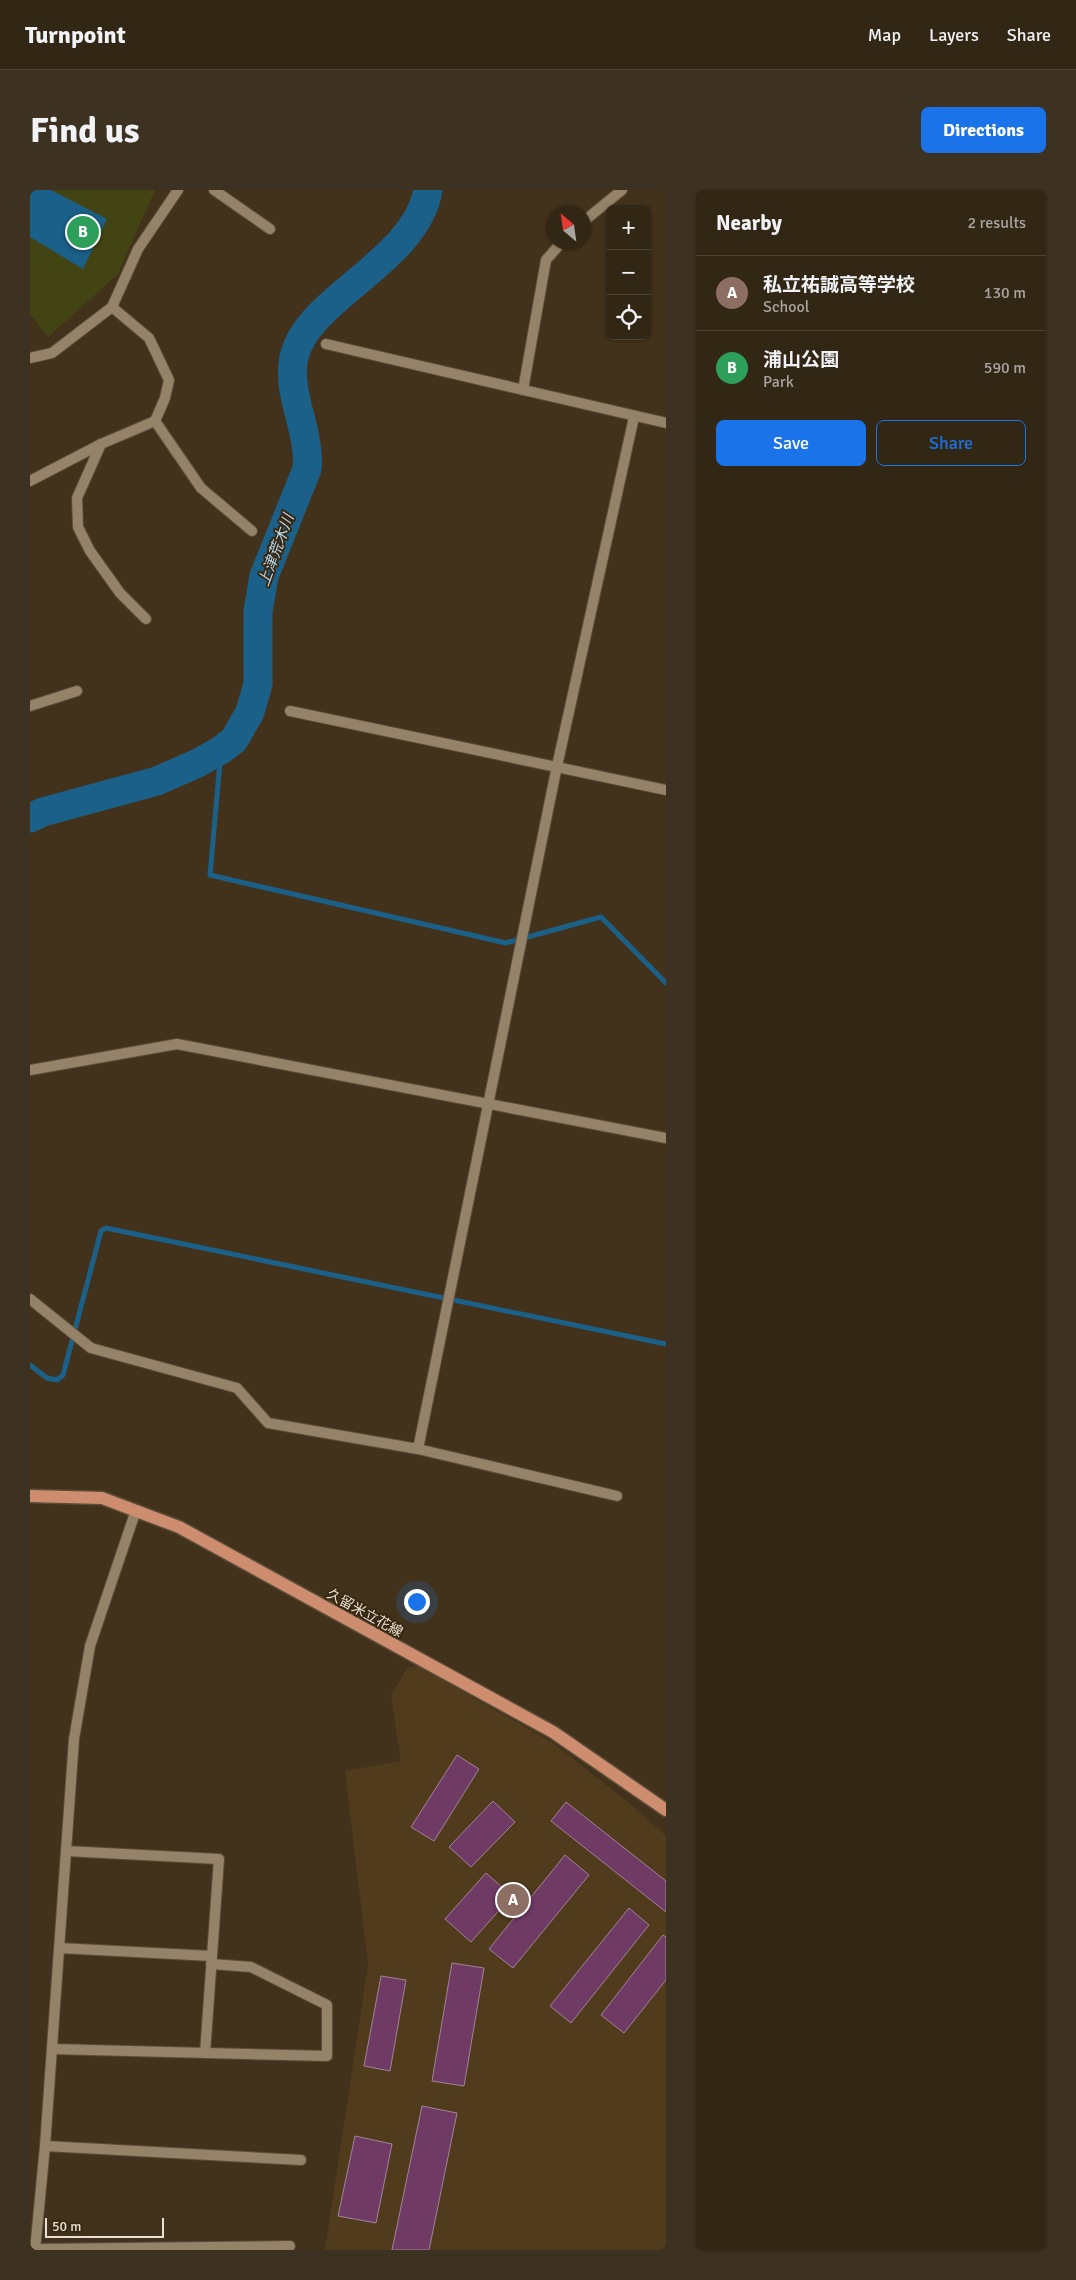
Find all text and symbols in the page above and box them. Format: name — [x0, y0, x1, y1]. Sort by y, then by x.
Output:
text: Turnpoint — [25, 20, 126, 50]
text: Map — [868, 24, 901, 46]
text: Layers — [929, 24, 979, 46]
text: Share — [1007, 24, 1051, 46]
button: Directions — [921, 107, 1046, 153]
text: Find us — [30, 109, 140, 152]
north arrow — [546, 205, 591, 250]
map controls — [606, 205, 651, 340]
button: + — [606, 205, 651, 250]
text: Nearby — [716, 210, 782, 236]
pin: B — [67, 213, 99, 251]
text: 2 results — [967, 213, 1026, 233]
button: − — [606, 250, 651, 295]
text: 私立祐誠高等学校 — [763, 273, 915, 297]
text: A — [727, 283, 737, 303]
text: 130 m — [984, 283, 1026, 303]
button: locate — [606, 295, 651, 340]
text: School — [763, 297, 809, 317]
text: 浦山公園 — [763, 348, 839, 372]
text: B — [727, 358, 737, 378]
text: 590 m — [984, 358, 1026, 378]
text: Park — [763, 372, 794, 392]
button: Save — [716, 420, 866, 466]
button: Share — [876, 420, 1026, 466]
water label: 上津荒木川 — [255, 510, 298, 588]
street label: 久留米立花線 — [324, 1585, 406, 1641]
your location — [404, 1589, 430, 1615]
pin: A — [497, 1881, 529, 1919]
scale bar — [45, 2215, 164, 2238]
text: 50 m — [52, 2218, 81, 2235]

